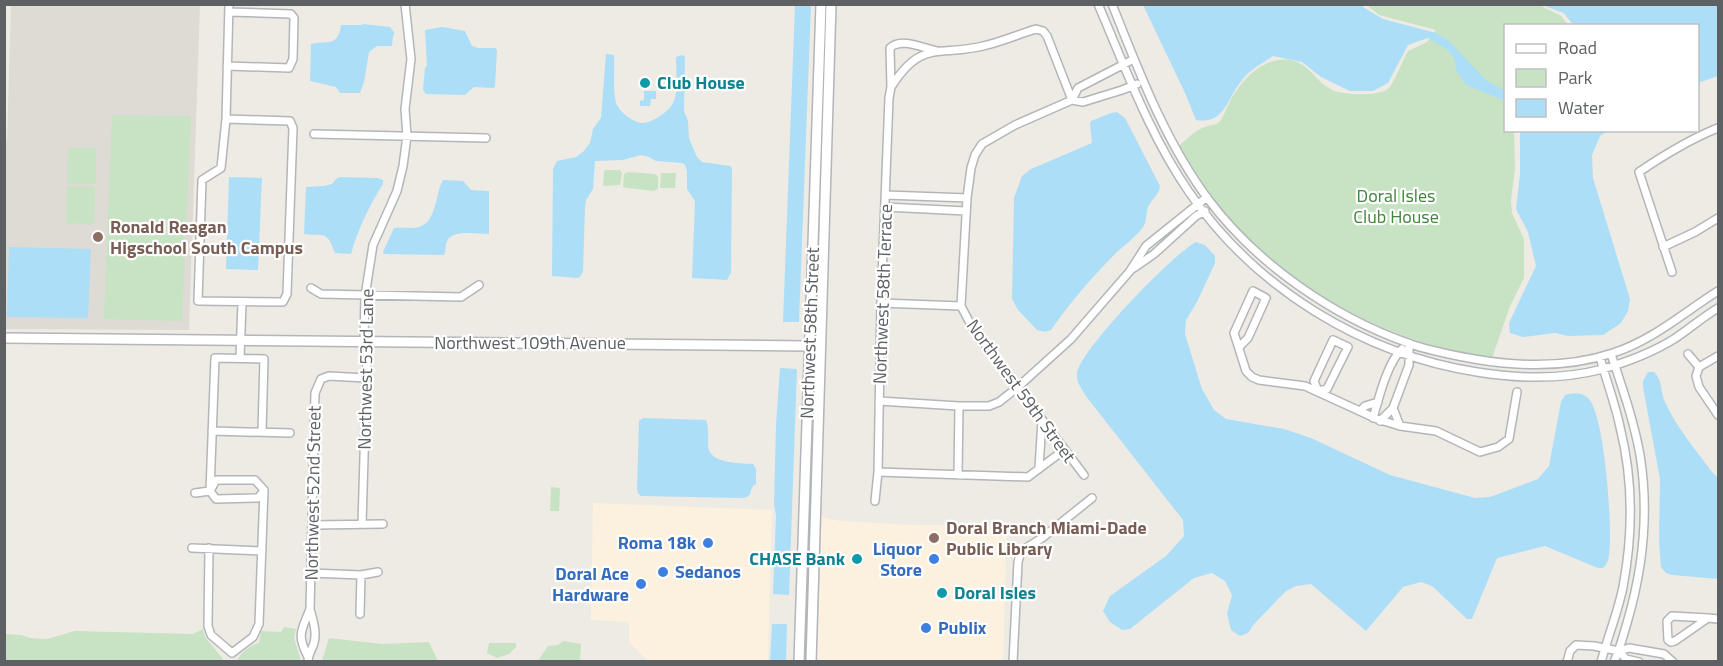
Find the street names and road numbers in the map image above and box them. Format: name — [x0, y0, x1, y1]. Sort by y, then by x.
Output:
street label: Northwest 58th Terrace — [866, 203, 899, 385]
street label: Northwest 58th Street — [793, 246, 826, 419]
street label: Northwest 53rd Lane — [351, 288, 380, 450]
street label: Northwest 59th Street — [960, 313, 1083, 469]
street label: Northwest 109th Avenue — [434, 329, 626, 356]
street label: Northwest 52nd Street — [297, 405, 328, 581]

